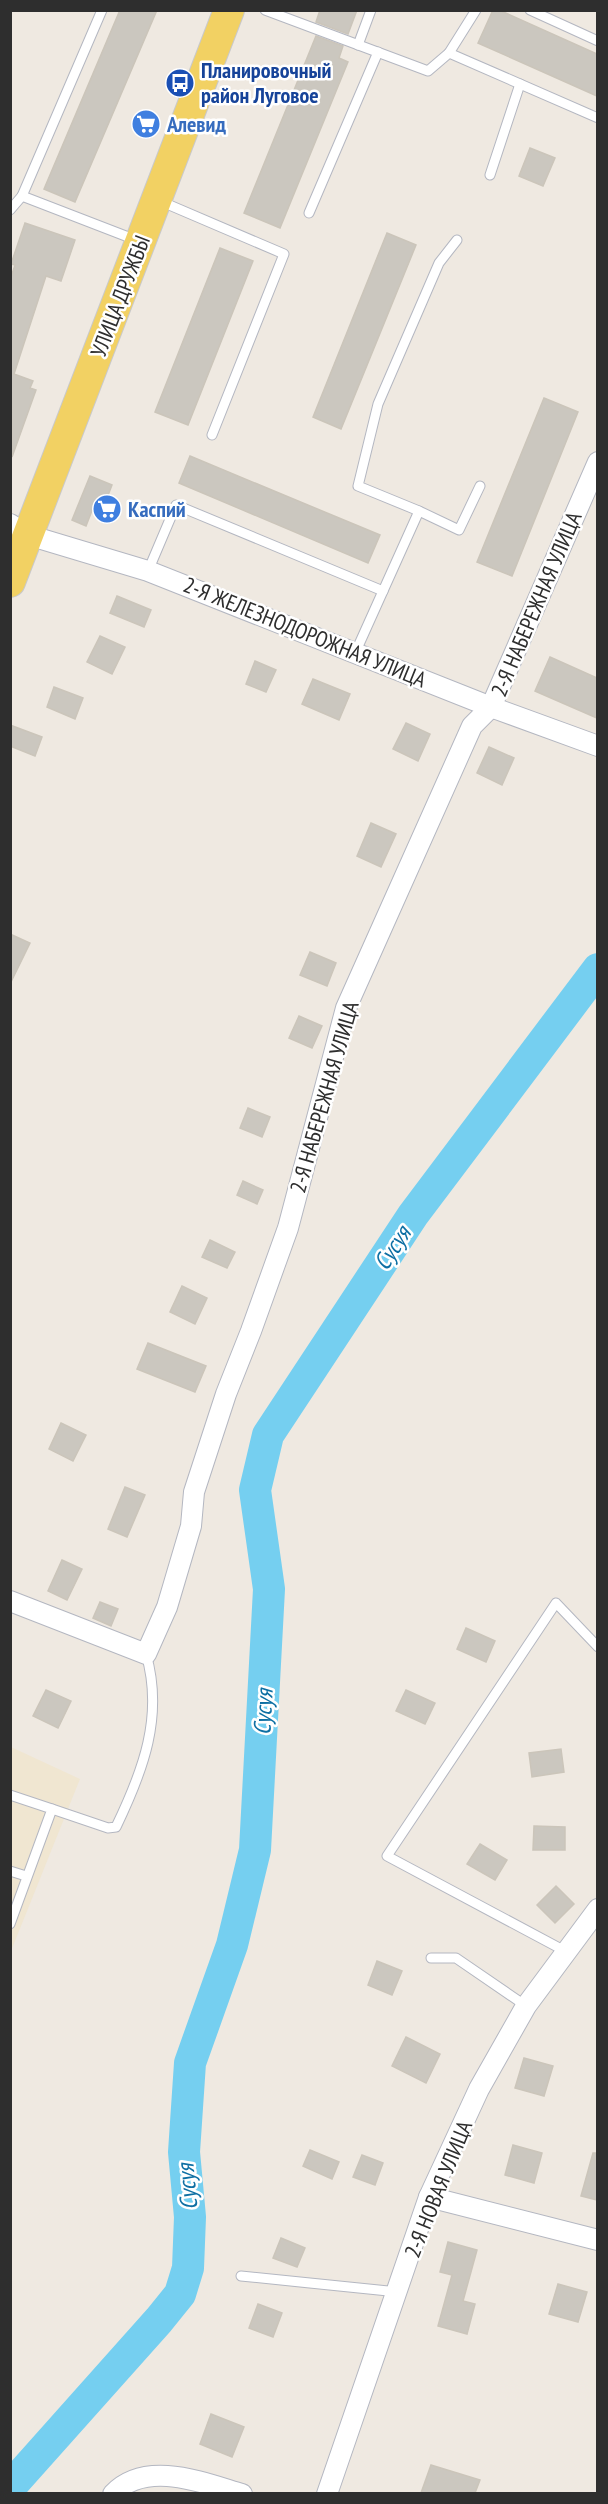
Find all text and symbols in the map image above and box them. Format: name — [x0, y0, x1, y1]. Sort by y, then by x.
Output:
place label: Планировочный район Луговое — [201, 56, 331, 109]
bus stop icon: Планировочный район Луговое — [164, 67, 196, 99]
supermarket icon: Алевид — [130, 108, 162, 140]
place label: Алевид — [166, 110, 226, 138]
street label: УЛИЦА ДРУЖБЫ — [84, 231, 156, 361]
supermarket icon: Каспий — [91, 493, 123, 525]
place label: Каспий — [128, 495, 186, 523]
street label: 2-Я НАБЕРЕЖНАЯ УЛИЦА — [484, 507, 588, 701]
street label: 2-Я ЖЕЛЕЗНОДОРОЖНАЯ УЛИЦА — [180, 570, 431, 694]
street label: 2-Я НАБЕРЕЖНАЯ УЛИЦА — [283, 997, 365, 1196]
water label: Сусуя — [366, 1219, 419, 1276]
water label: Сусуя — [246, 1686, 280, 1736]
street label: 2-Я НОВАЯ УЛИЦА — [398, 2116, 478, 2262]
water label: Сусуя — [169, 2161, 204, 2211]

